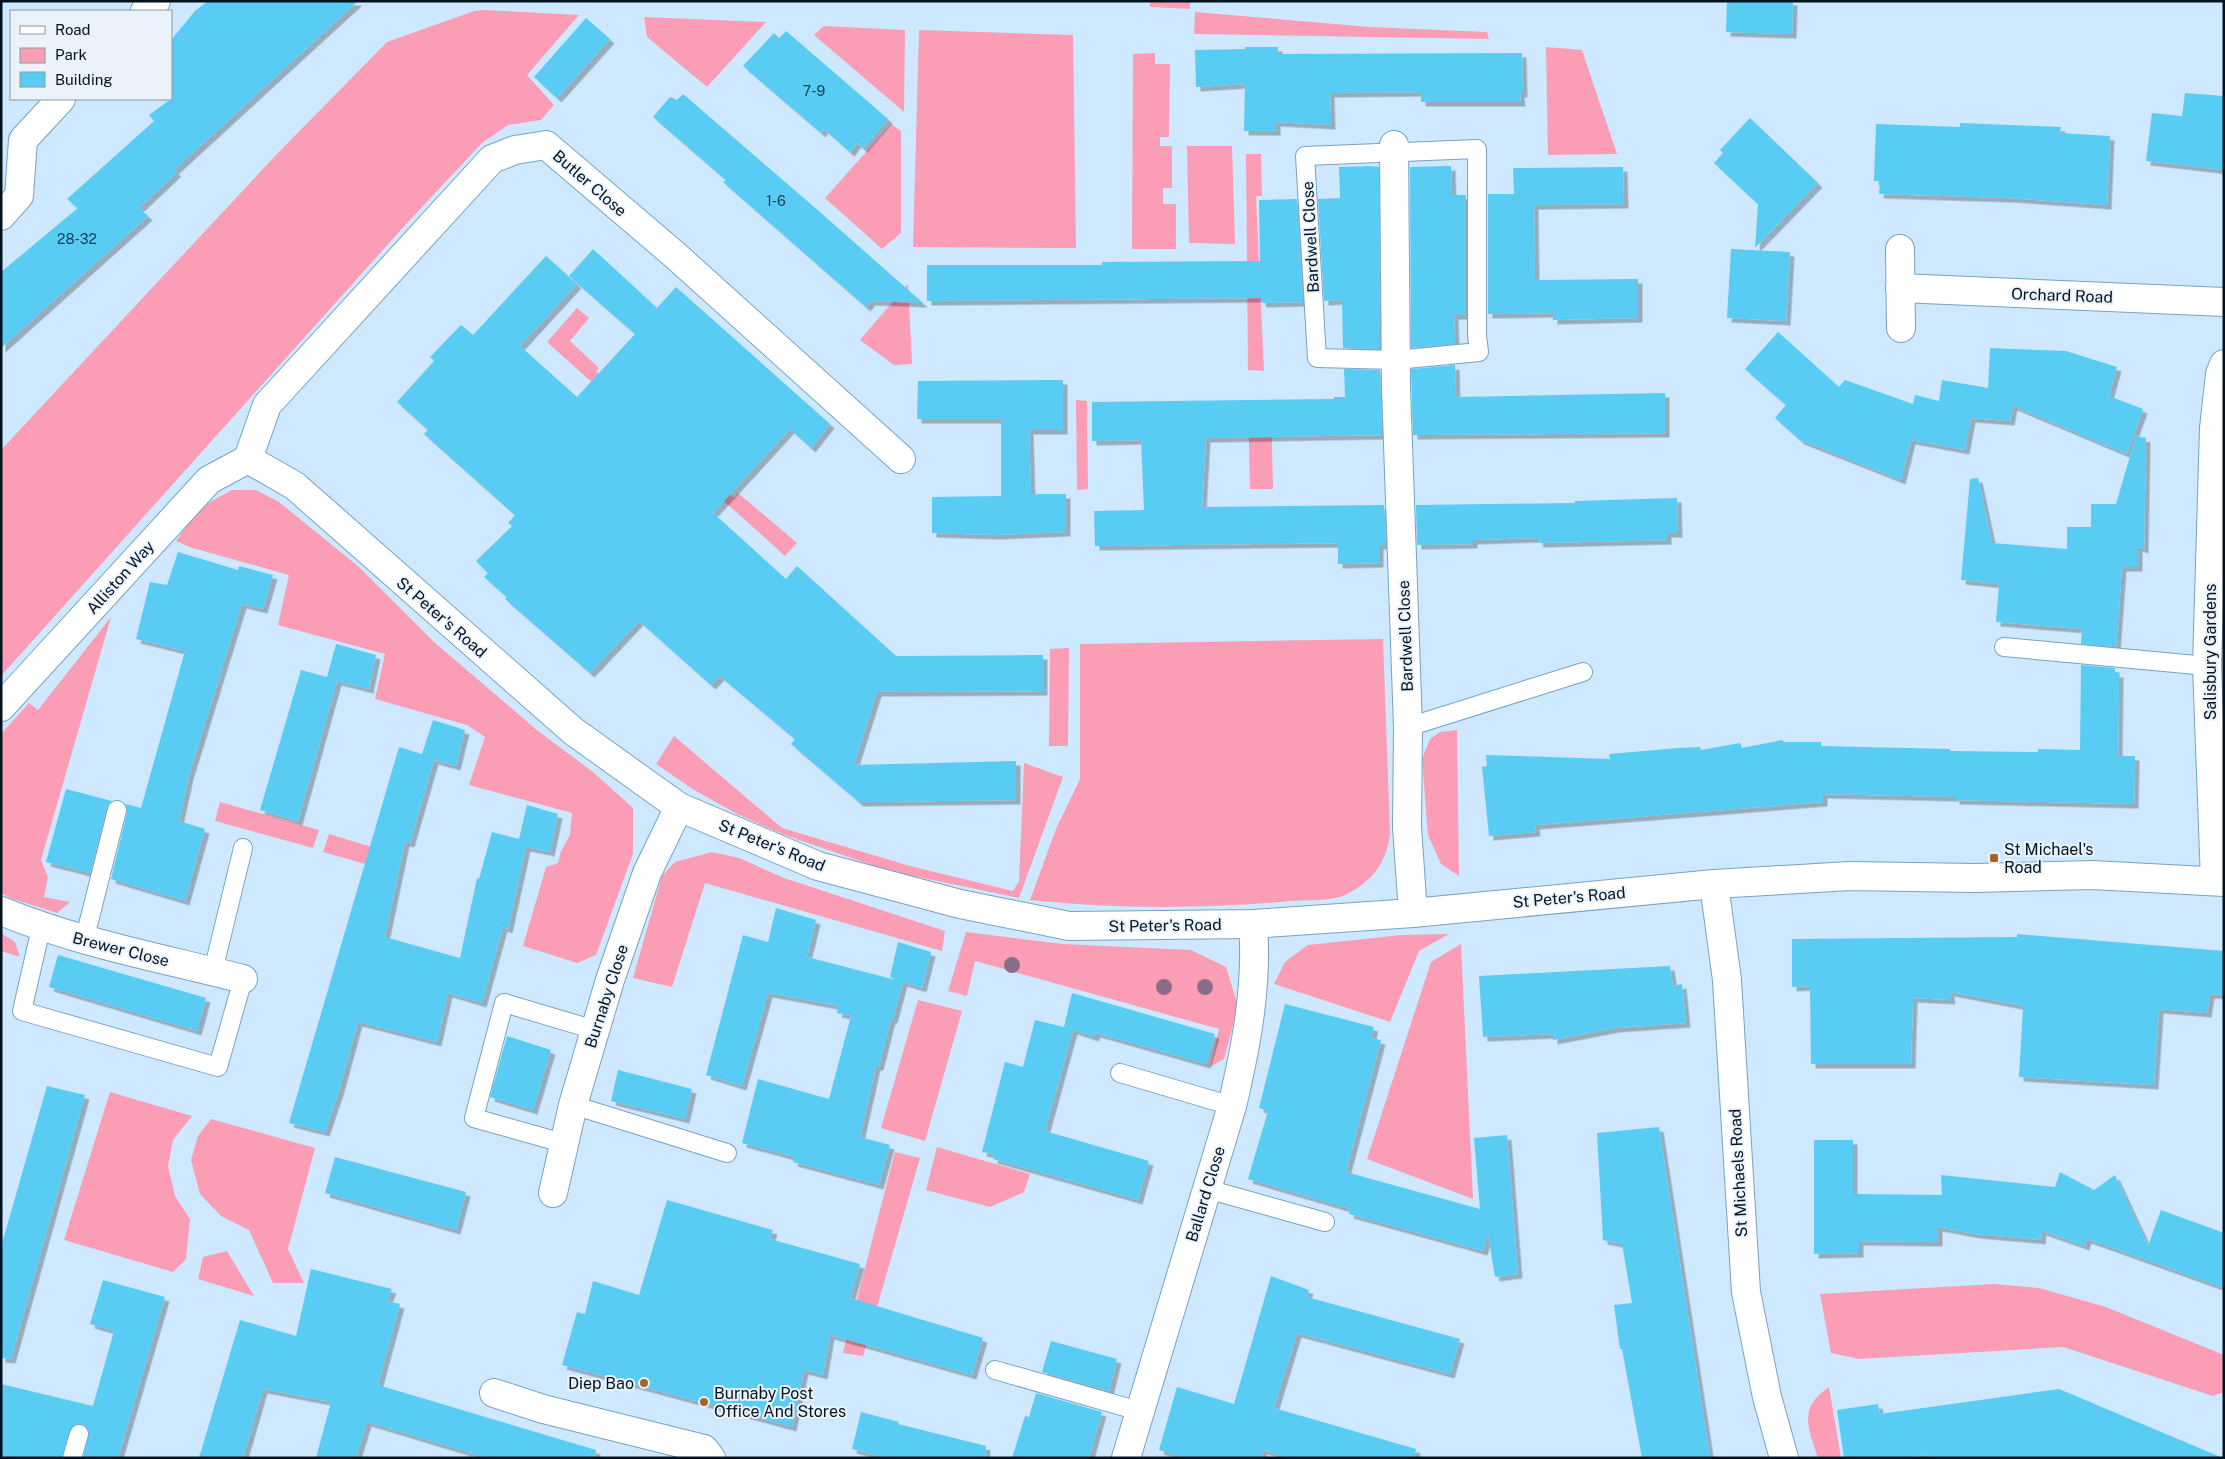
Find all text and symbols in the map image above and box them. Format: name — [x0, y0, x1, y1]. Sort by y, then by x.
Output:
legend — [10, 10, 172, 100]
text: Road — [55, 21, 91, 38]
text: Park — [55, 46, 87, 63]
text: Building — [55, 71, 113, 88]
house number: 7-9 — [803, 83, 825, 99]
street label: Butler Close — [549, 146, 630, 221]
street label: Bardwell Close — [1298, 181, 1323, 293]
house number: 1-6 — [766, 193, 786, 209]
house number: 28-32 — [57, 231, 97, 247]
street label: Orchard Road — [2011, 284, 2113, 307]
street label: Alliston Way — [82, 536, 159, 618]
street label: St Peter's Road — [393, 573, 491, 662]
street label: Bardwell Close — [1394, 580, 1417, 692]
street label: Salisbury Gardens — [2201, 584, 2220, 720]
street label: St Peter's Road — [716, 815, 828, 875]
place label: St Michael's Road — [2004, 840, 2093, 877]
marker: St Michael's Road — [1988, 852, 2000, 864]
street label: St Peter's Road — [1512, 883, 1626, 912]
street label: St Peter's Road — [1108, 915, 1222, 936]
street label: Brewer Close — [71, 928, 171, 971]
street label: Burnaby Close — [581, 942, 632, 1050]
street label: St Michaels Road — [1726, 1108, 1751, 1238]
street label: Ballard Close — [1182, 1144, 1229, 1244]
place label: Diep Bao — [568, 1374, 634, 1393]
marker: Diep Bao — [638, 1377, 650, 1389]
place label: Burnaby Post Office And Stores — [714, 1384, 846, 1421]
marker: Burnaby Post Office And Stores — [698, 1396, 710, 1408]

